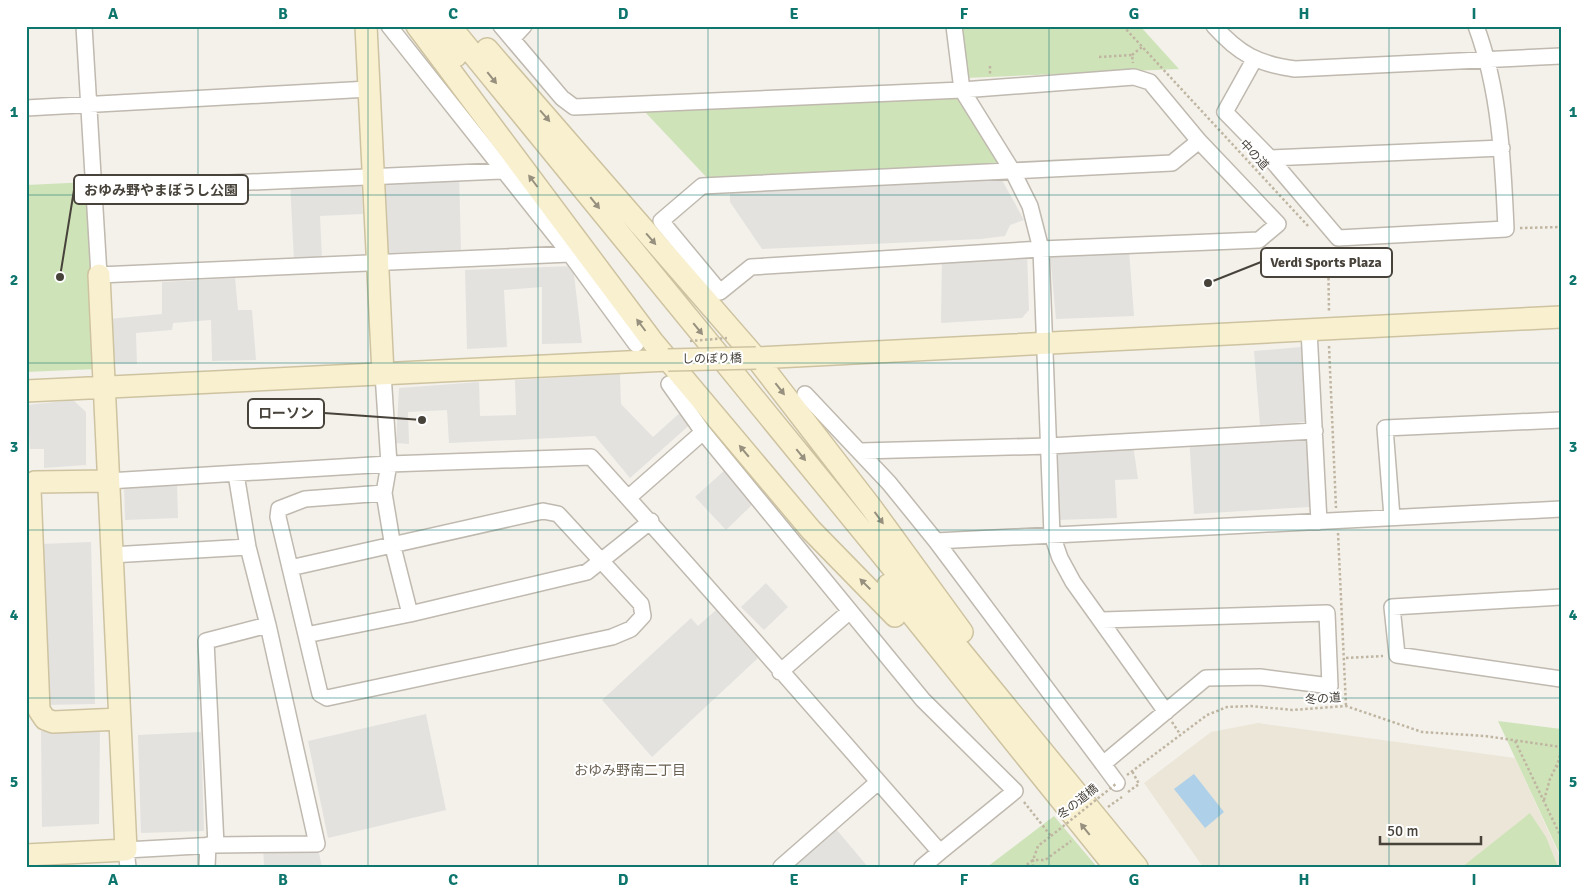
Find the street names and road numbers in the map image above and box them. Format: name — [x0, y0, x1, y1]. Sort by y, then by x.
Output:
street label: 中の道 — [1236, 137, 1272, 173]
street label: しのぼり橋 — [682, 351, 742, 367]
street label: 冬の道 — [1305, 690, 1341, 708]
street label: 冬の道橋 — [1055, 781, 1101, 823]

